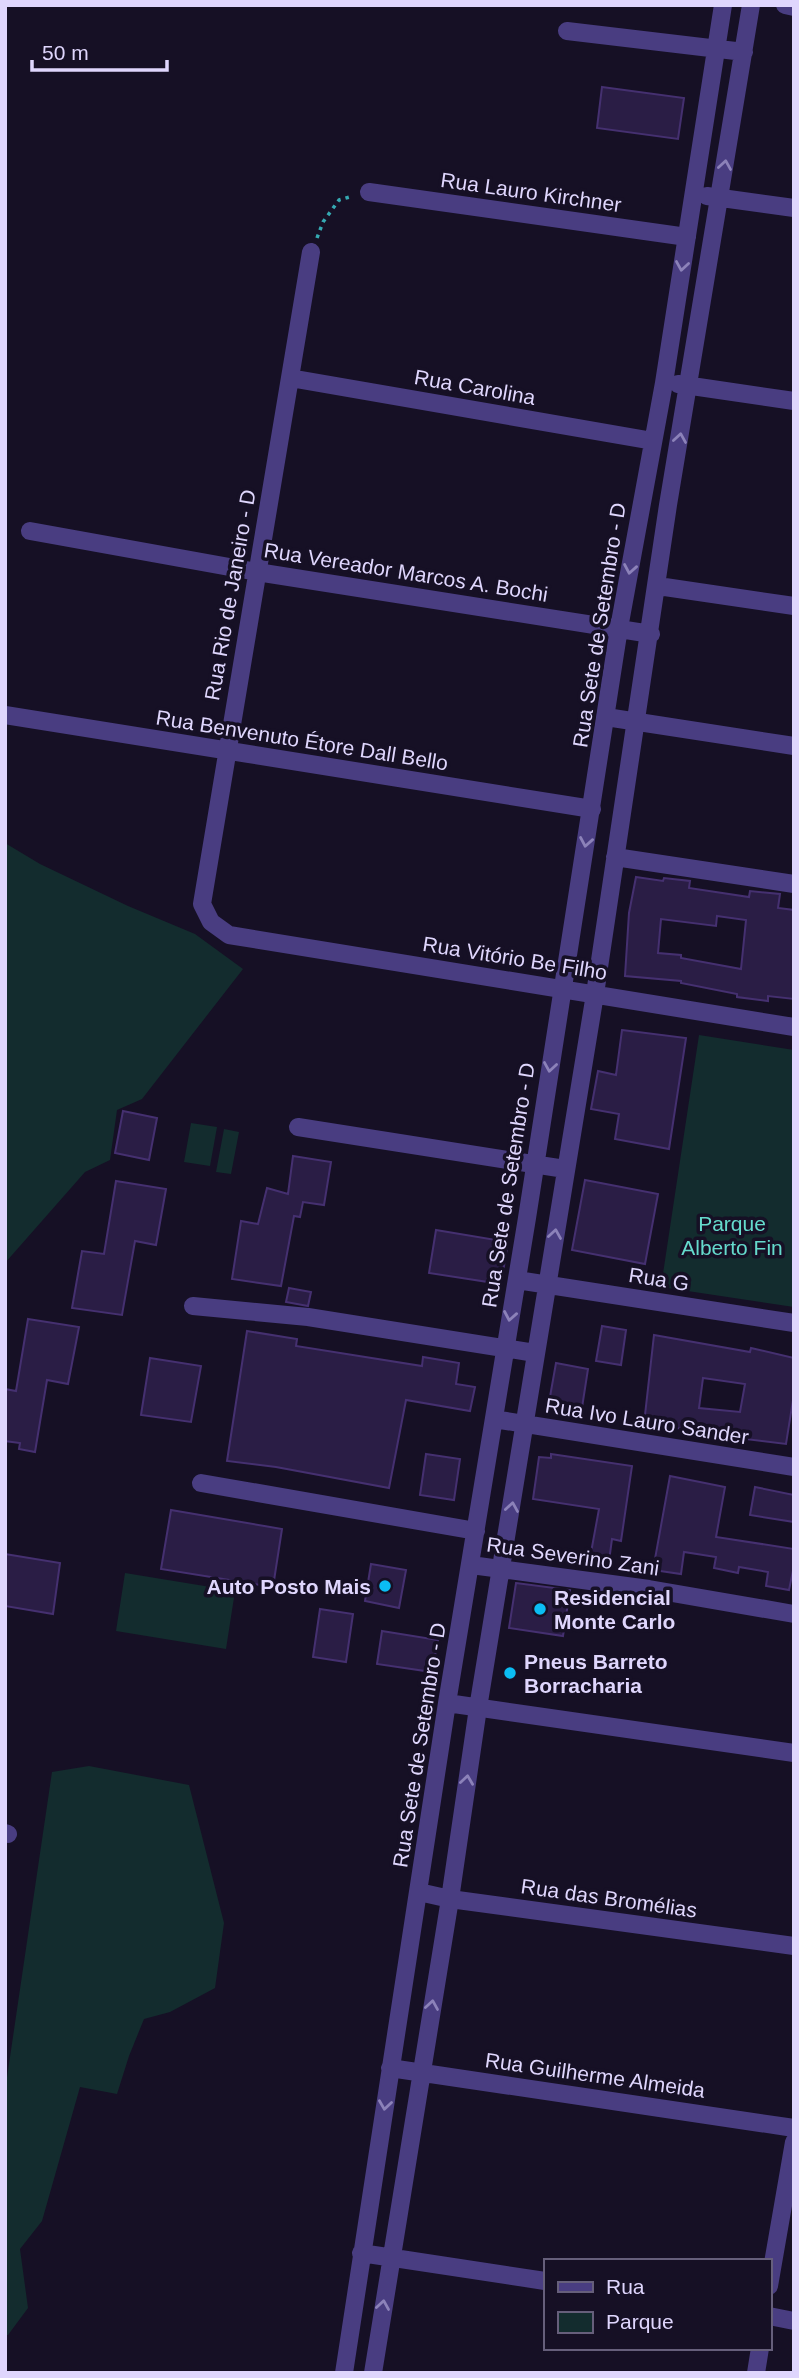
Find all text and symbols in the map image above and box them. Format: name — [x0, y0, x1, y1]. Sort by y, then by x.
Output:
scale bar — [32, 28, 166, 72]
text: 50 m — [42, 41, 89, 64]
one-way arrow — [717, 159, 732, 171]
street label: Rua Lauro Kirchner — [439, 168, 623, 216]
one-way arrow — [675, 260, 690, 272]
street label: Rua Carolina — [413, 365, 538, 409]
one-way arrow — [672, 432, 687, 444]
street label: Rua Rio de Janeiro - D — [200, 488, 260, 702]
street label: Rua Sete de Setembro - D — [568, 501, 630, 749]
street label: Rua Vereador Marcos A. Bochi — [262, 538, 550, 606]
one-way arrow — [623, 563, 638, 575]
street label: Rua Benvenuto Étore Dall Bello — [154, 706, 450, 774]
one-way arrow — [579, 836, 594, 848]
street label: Rua Vitório Be Filho — [421, 932, 609, 984]
street label: Rua Sete de Setembro - D — [477, 1061, 539, 1309]
one-way arrow — [543, 1061, 558, 1073]
park label: Parque Alberto Fin — [681, 1212, 783, 1259]
one-way arrow — [547, 1228, 562, 1240]
street label: Rua G — [627, 1263, 691, 1295]
one-way arrow — [503, 1310, 518, 1322]
street label: Rua Ivo Lauro Sander — [544, 1394, 750, 1448]
one-way arrow — [504, 1501, 519, 1513]
street label: Rua Severino Zani — [485, 1533, 661, 1579]
place label: Auto Posto Mais — [206, 1575, 371, 1598]
marker: Auto Posto Mais — [377, 1578, 393, 1594]
place label: Residencial Monte Carlo — [554, 1586, 675, 1633]
marker: Residencial Monte Carlo — [532, 1601, 548, 1617]
street label: Rua Sete de Setembro - D — [388, 1621, 450, 1869]
place label: Pneus Barreto Borracharia — [524, 1650, 668, 1697]
marker: Pneus Barreto Borracharia — [502, 1665, 518, 1681]
one-way arrow — [459, 1774, 474, 1786]
street label: Rua das Bromélias — [520, 1874, 698, 1922]
one-way arrow — [424, 1999, 439, 2011]
street label: Rua Guilherme Almeida — [484, 2048, 707, 2102]
one-way arrow — [378, 2099, 393, 2111]
legend — [544, 2259, 771, 2350]
text: Rua — [606, 2275, 645, 2298]
one-way arrow — [375, 2299, 390, 2311]
text: Parque — [606, 2310, 674, 2333]

